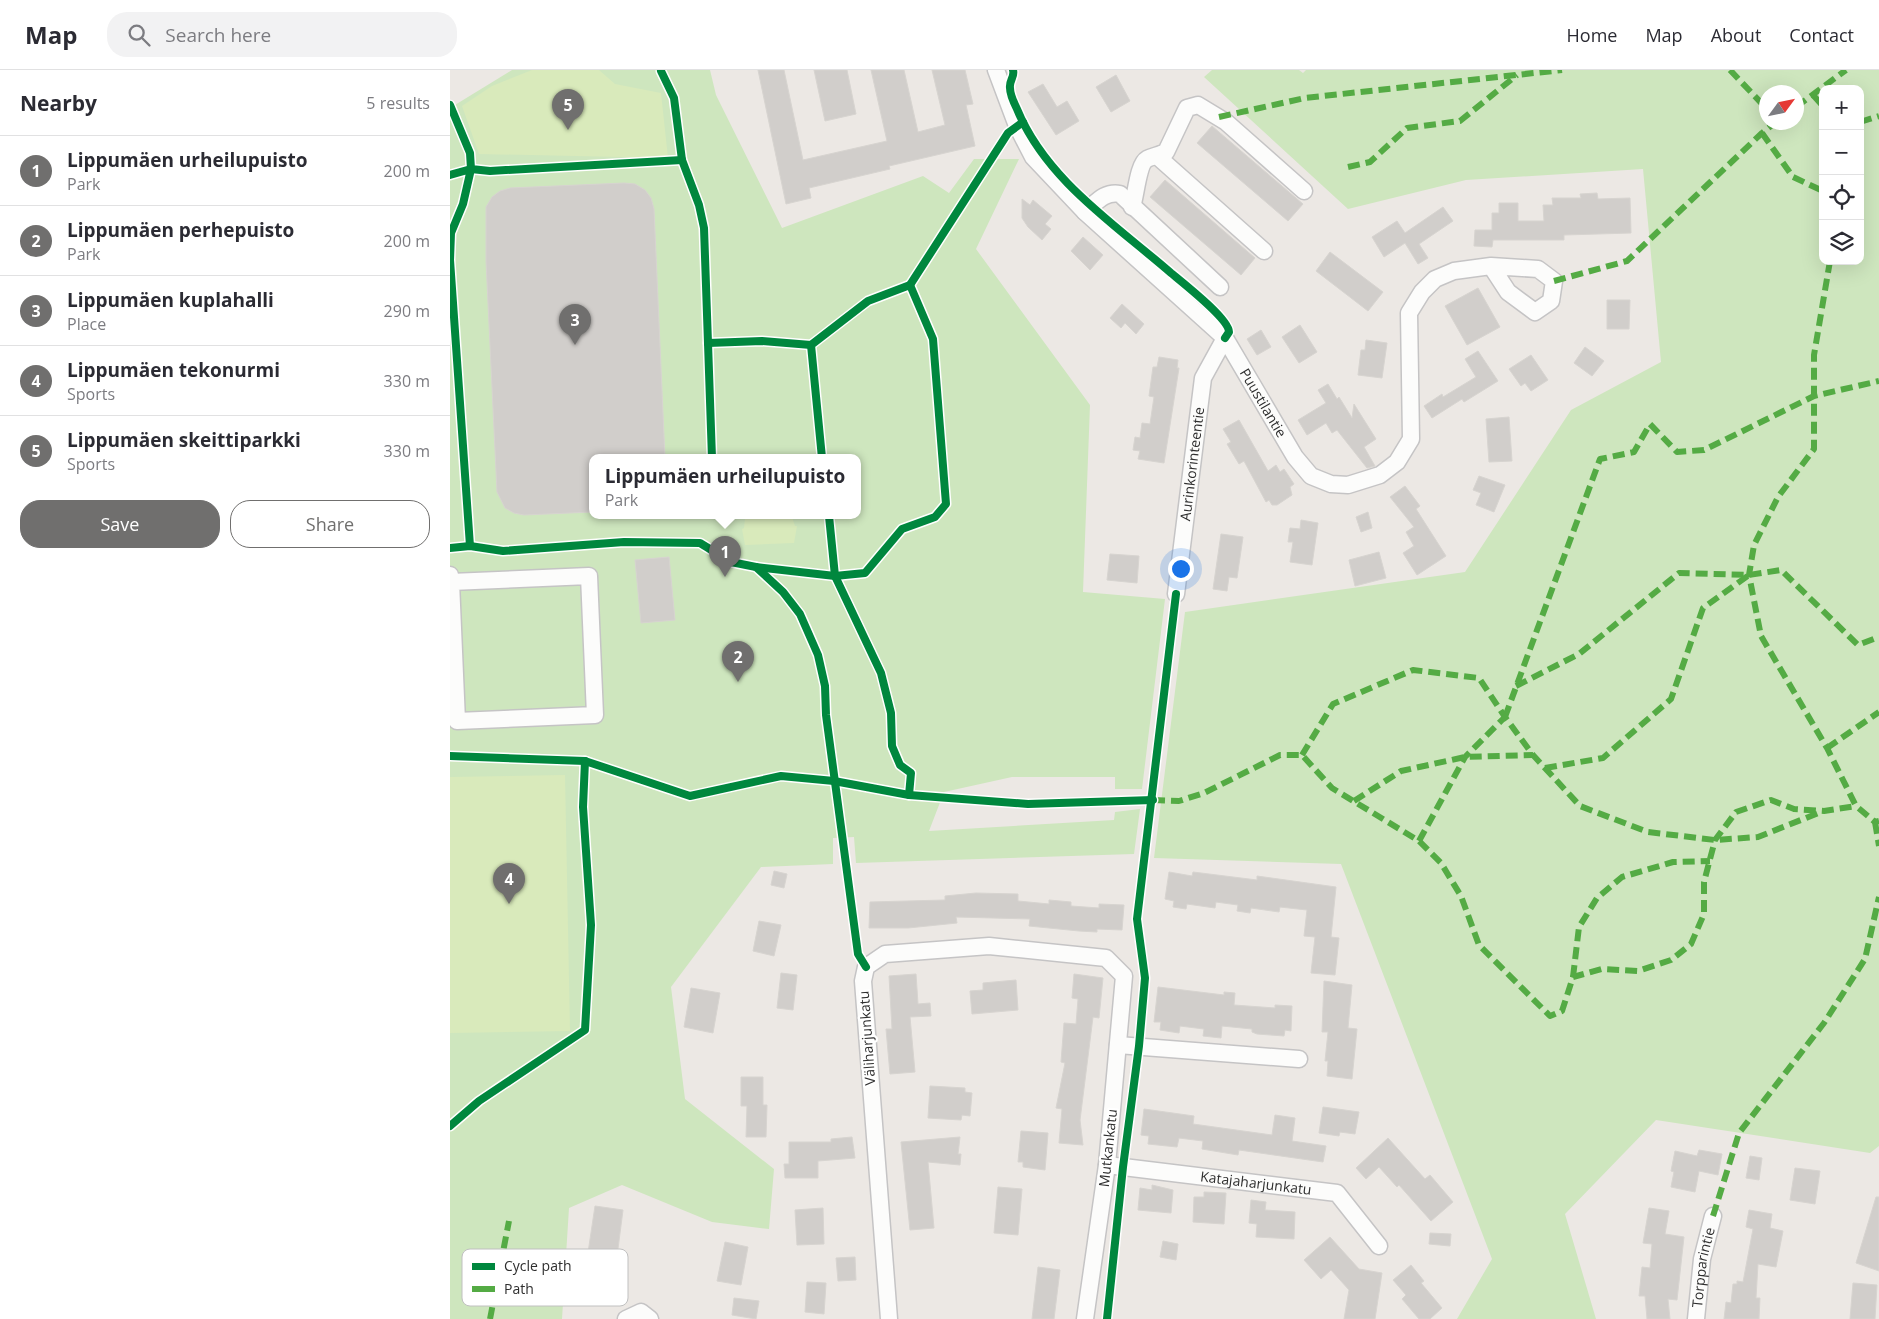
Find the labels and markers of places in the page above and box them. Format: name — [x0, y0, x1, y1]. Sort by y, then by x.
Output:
pin: 5 — [552, 89, 584, 130]
pin: 3 — [559, 304, 591, 345]
pin: 1 — [709, 536, 741, 577]
pin: 2 — [722, 641, 754, 682]
pin: 4 — [493, 863, 525, 904]

